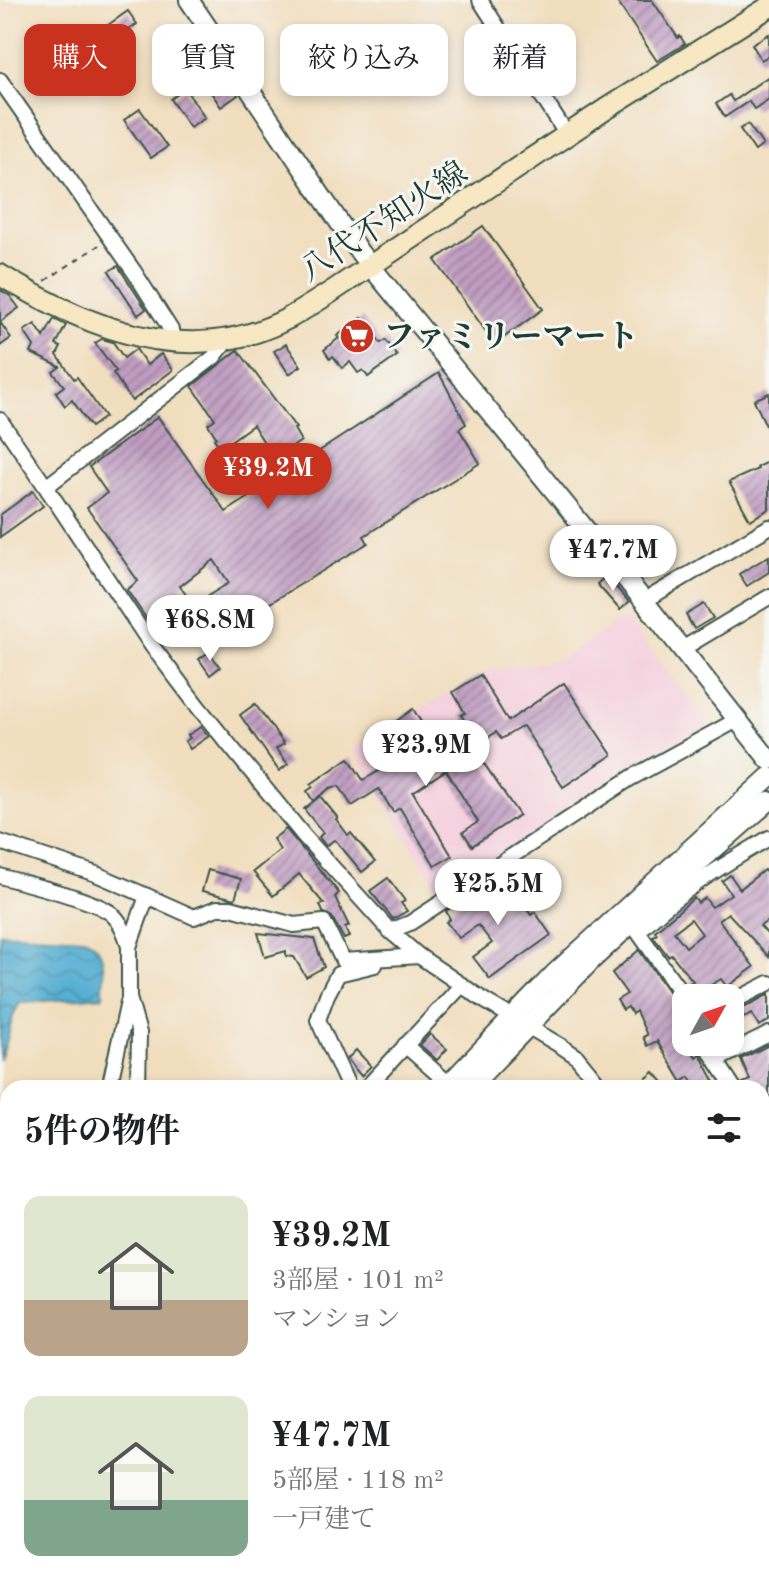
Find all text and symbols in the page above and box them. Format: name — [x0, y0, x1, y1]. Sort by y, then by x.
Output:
chip: 購入 — [24, 24, 136, 96]
chip: 賃貸 — [152, 24, 264, 96]
chip: 絞り込み — [280, 24, 448, 96]
chip: 新着 — [464, 24, 576, 96]
street label: 八代不知火線 — [293, 154, 474, 289]
supermarket icon: ファミリーマート — [338, 317, 376, 355]
place label: ファミリーマート — [383, 321, 638, 355]
pin: ¥39.2M — [203, 443, 333, 511]
text: ¥39.2M — [223, 456, 313, 482]
pin: ¥47.7M — [548, 525, 678, 593]
text: ¥47.7M — [568, 538, 658, 564]
pin: ¥68.8M — [145, 595, 275, 663]
text: ¥68.8M — [165, 608, 255, 634]
pin: ¥23.9M — [361, 720, 491, 788]
text: ¥23.9M — [381, 733, 471, 759]
pin: ¥25.5M — [433, 859, 563, 927]
text: ¥25.5M — [453, 872, 543, 898]
north arrow — [672, 984, 744, 1056]
map controls — [672, 984, 744, 1056]
icon: filters — [702, 1106, 746, 1150]
text: 5件の物件 — [24, 1116, 180, 1150]
text: ¥39.2M — [272, 1220, 391, 1254]
icon: home — [88, 1228, 184, 1324]
text: 3部屋 · 101 m² — [272, 1268, 444, 1294]
text: マンション — [272, 1307, 401, 1333]
text: ¥47.7M — [272, 1420, 391, 1454]
icon: home — [88, 1428, 184, 1524]
text: 5部屋 · 118 m² — [272, 1468, 444, 1494]
text: 一戸建て — [272, 1507, 376, 1533]

